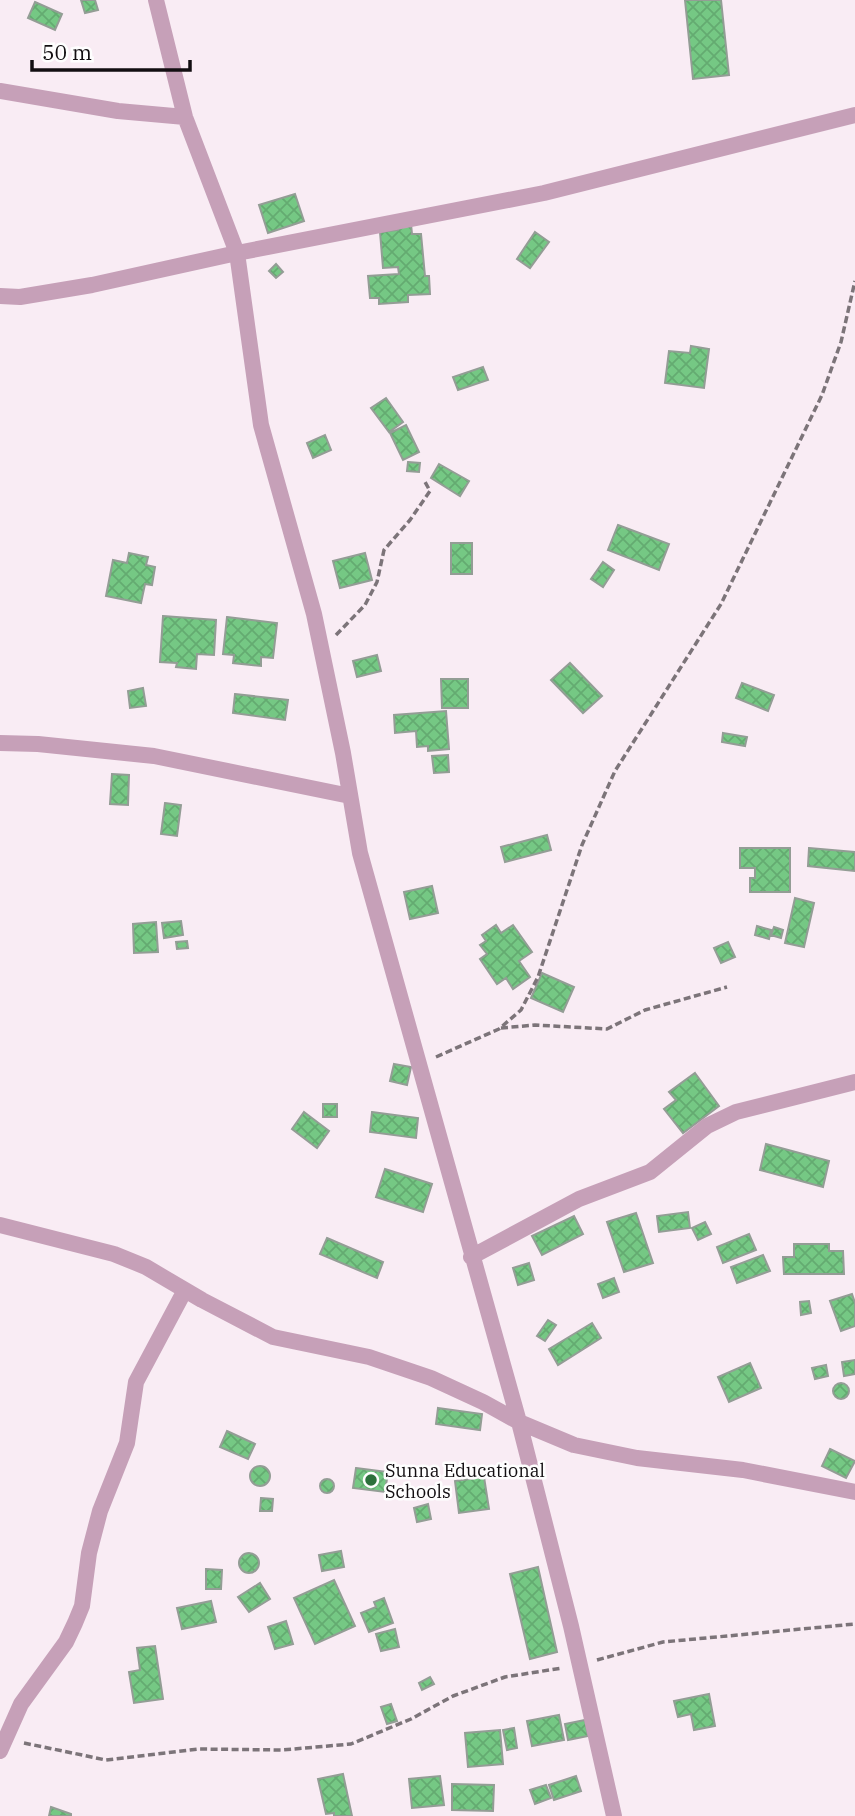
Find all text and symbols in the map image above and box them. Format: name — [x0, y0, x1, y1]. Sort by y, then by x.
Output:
scale bar — [32, 28, 189, 72]
text: 50 m — [42, 38, 92, 66]
place label: Sunna Educational Schools — [385, 1459, 545, 1503]
marker: Sunna Educational Schools — [363, 1472, 379, 1488]

